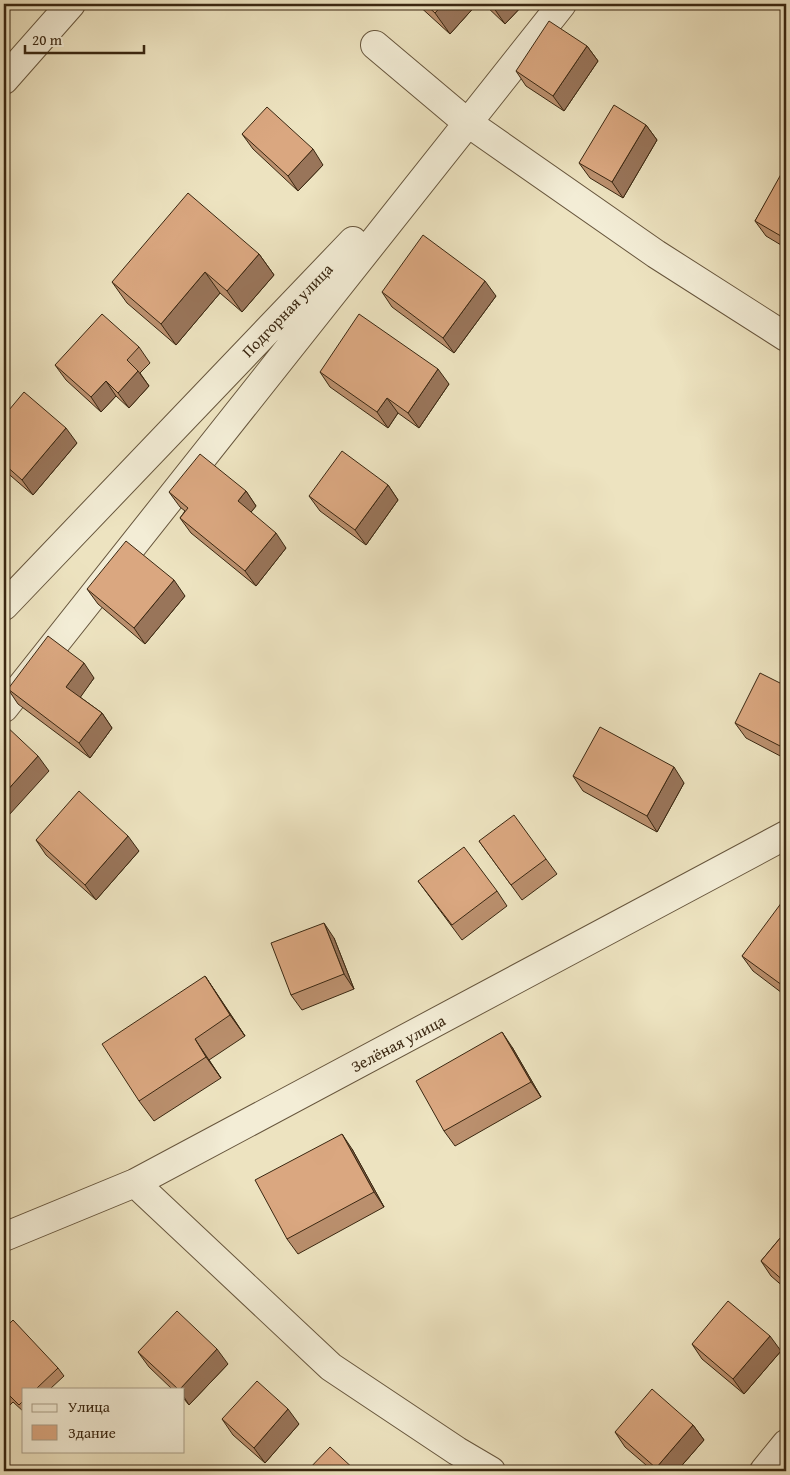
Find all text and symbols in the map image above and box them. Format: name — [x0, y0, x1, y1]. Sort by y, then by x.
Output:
scale bar — [25, 22, 144, 54]
text: 20 m — [32, 29, 63, 50]
street label: Подгорная улица — [236, 257, 338, 362]
street label: Зелёная улица — [347, 1008, 450, 1078]
legend — [22, 1388, 185, 1452]
text: Улица — [68, 1396, 111, 1417]
text: Здание — [68, 1422, 116, 1443]

